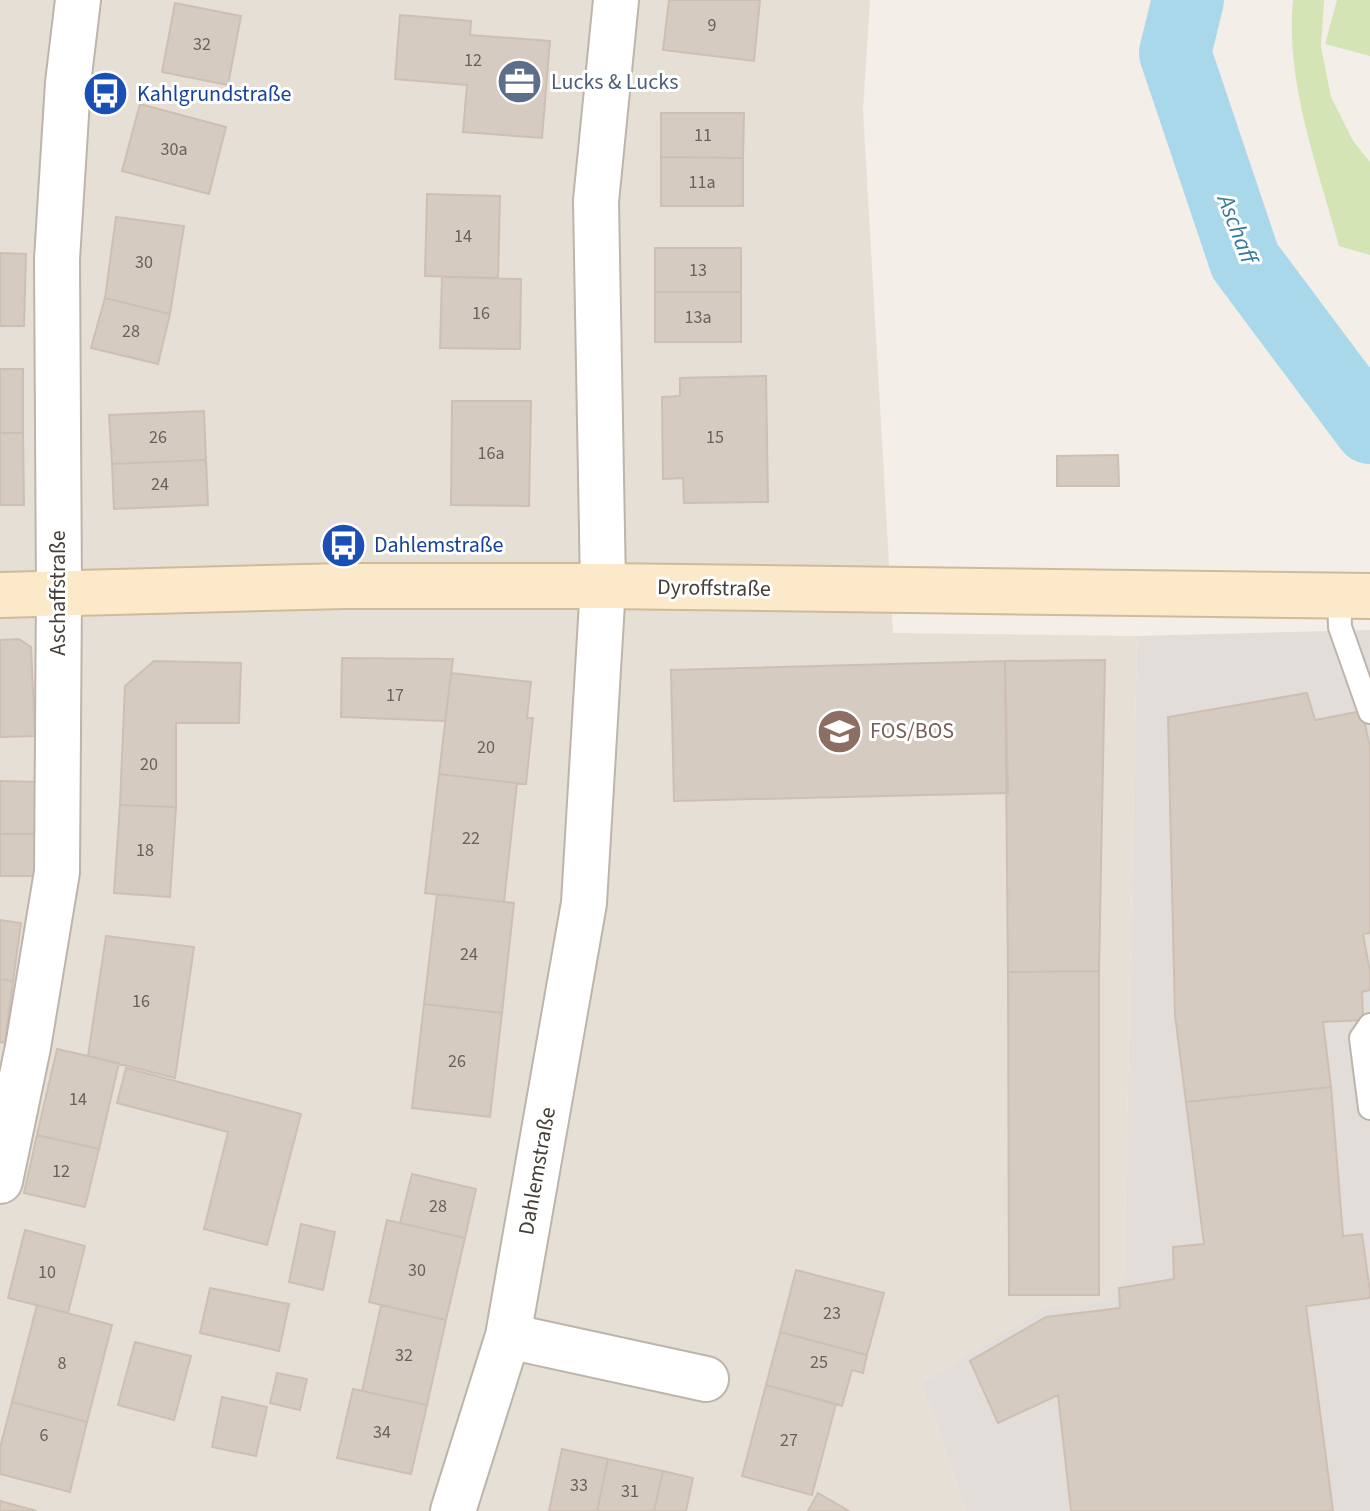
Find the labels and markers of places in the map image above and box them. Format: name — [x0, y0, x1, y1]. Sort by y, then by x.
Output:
office icon: Lucks & Lucks — [496, 58, 544, 106]
place label: Lucks & Lucks — [551, 66, 678, 98]
bus stop icon: Kahlgrundstraße — [82, 70, 130, 118]
place label: Kahlgrundstraße — [137, 78, 291, 110]
bus stop icon: Dahlemstraße — [319, 521, 367, 569]
place label: Dahlemstraße — [374, 529, 503, 561]
school or university icon: FOS/BOS — [815, 707, 863, 755]
place label: FOS/BOS — [870, 715, 954, 747]

